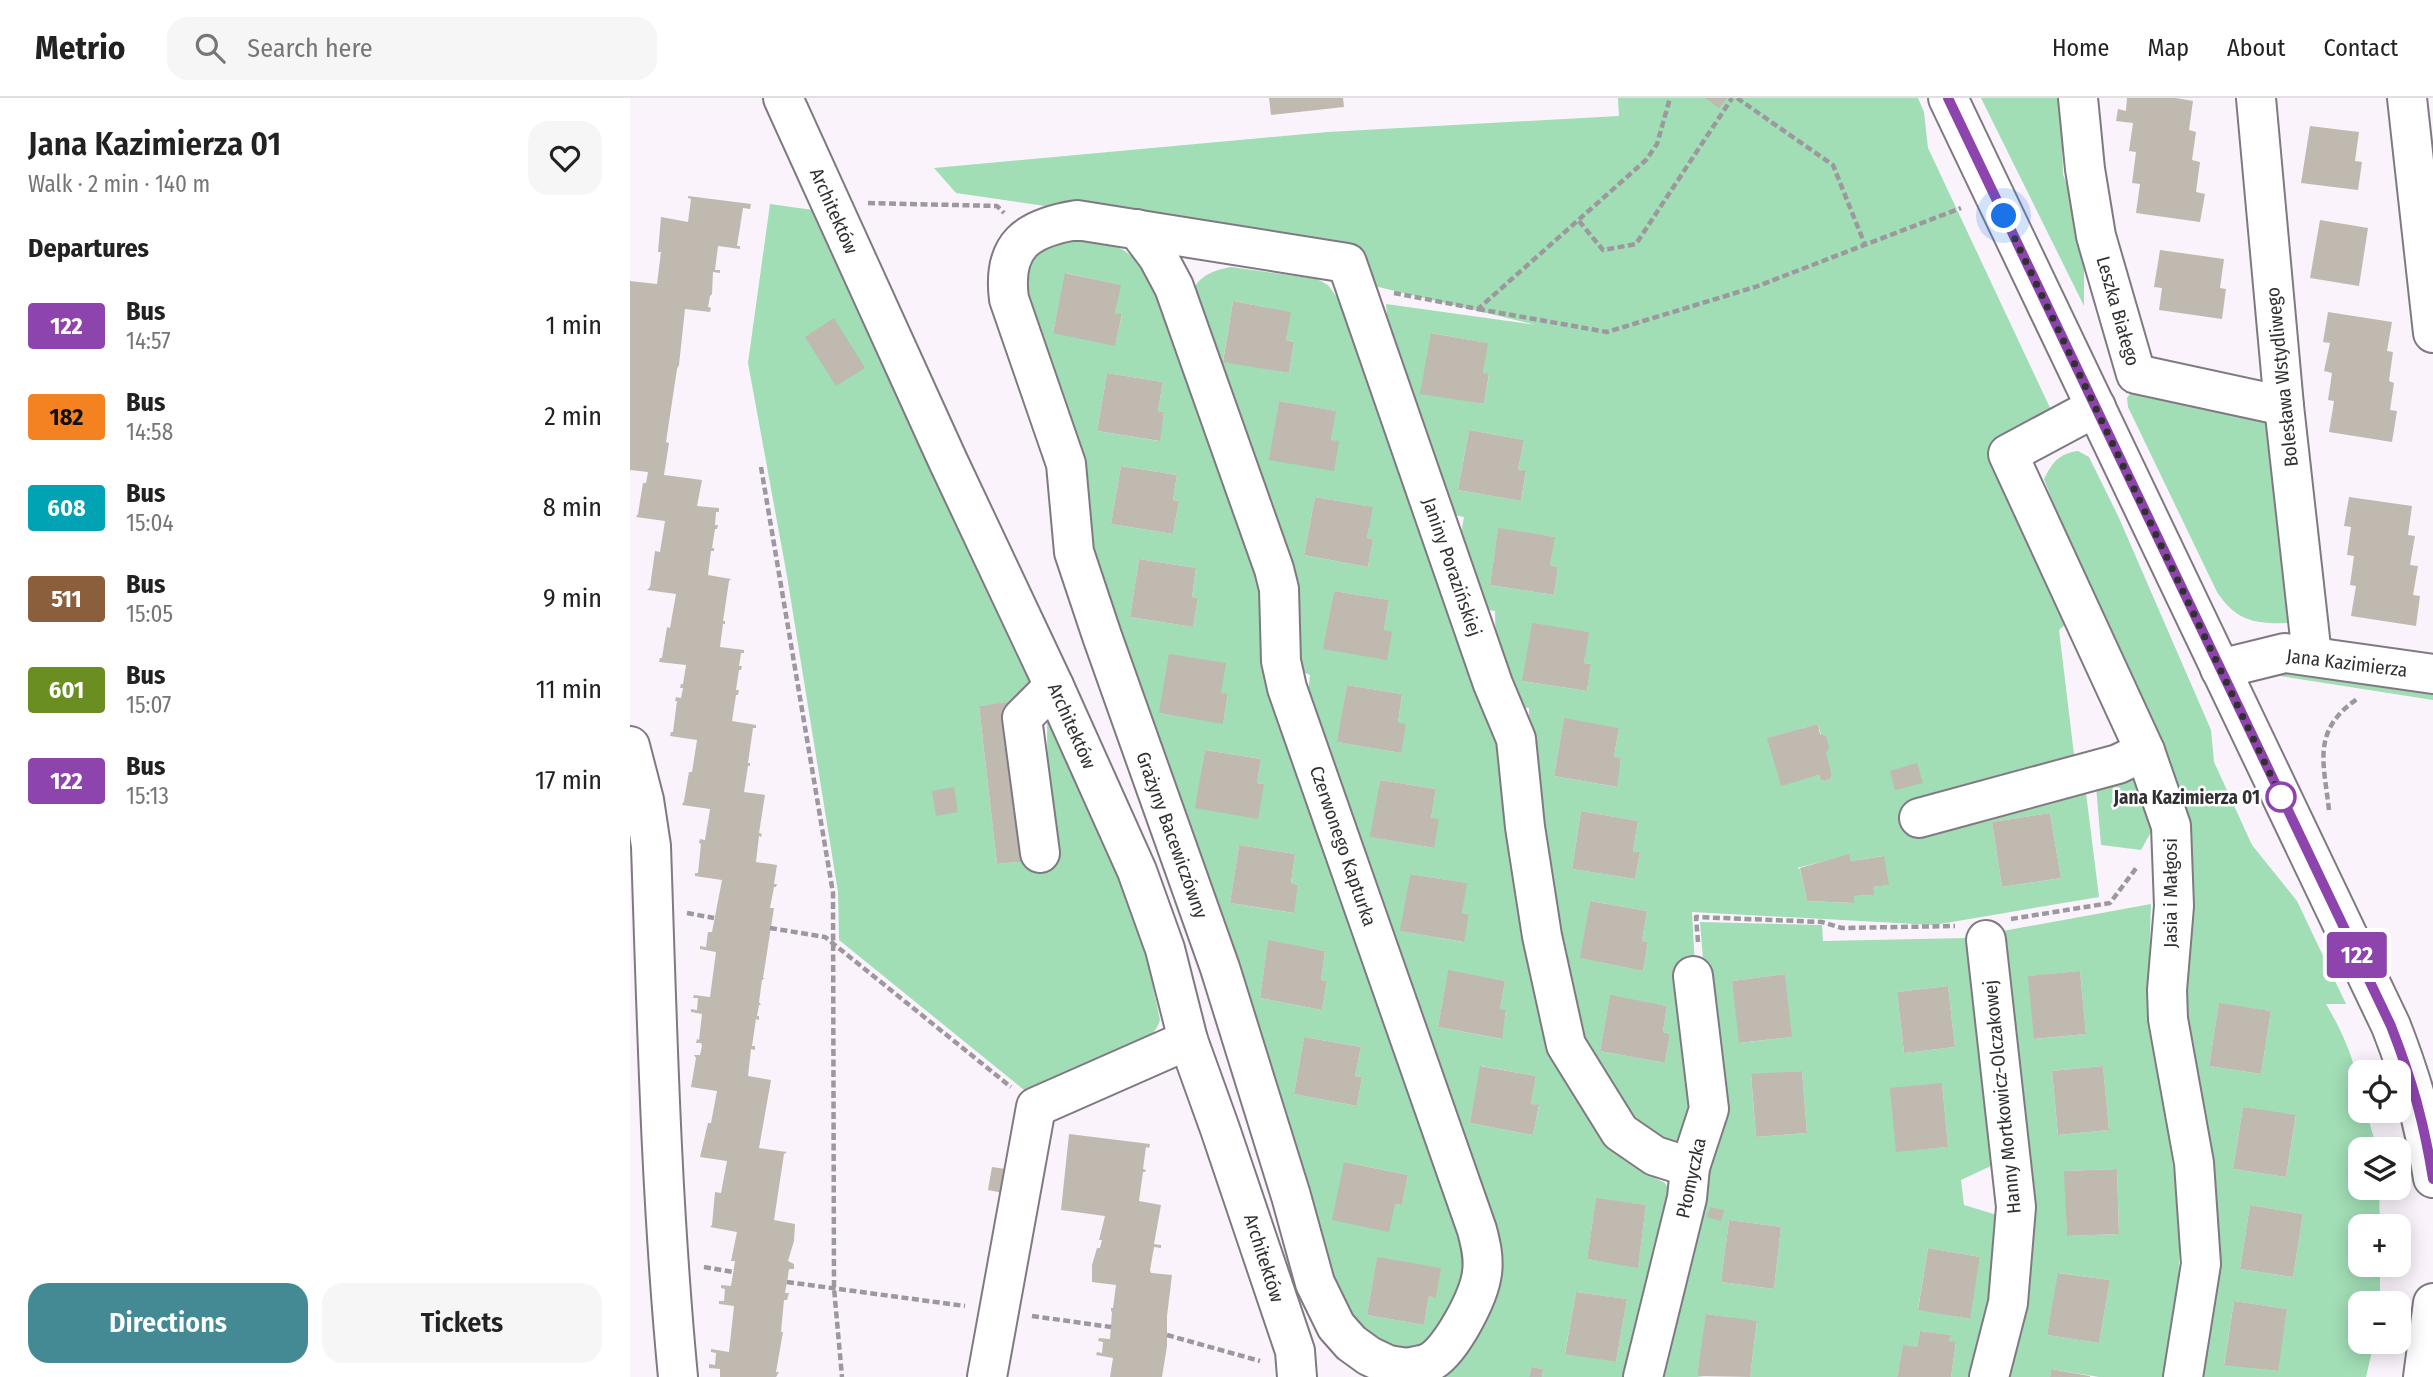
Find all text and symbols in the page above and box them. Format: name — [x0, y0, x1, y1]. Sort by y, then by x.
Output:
search box — [167, 17, 657, 80]
text: Metrio — [35, 28, 125, 68]
icon: search — [191, 29, 229, 67]
text: Search here — [247, 33, 373, 64]
text: Home — [2052, 34, 2109, 62]
text: Map — [2147, 34, 2189, 62]
text: About — [2227, 34, 2285, 62]
text: Contact — [2323, 34, 2398, 62]
button: heart — [528, 121, 602, 195]
text: Jana Kazimierza 01 — [28, 124, 281, 164]
street label: Architektów — [805, 164, 863, 258]
text: Walk · 2 min · 140 m — [28, 170, 210, 198]
your location — [1986, 198, 2021, 233]
text: Departures — [28, 233, 149, 264]
street label: Leszka Białego — [2091, 254, 2145, 368]
street label: Bolesława Wstydliwego — [2261, 286, 2303, 468]
text: Bus — [126, 296, 165, 327]
text: 1 min — [546, 310, 602, 341]
text: 122 — [50, 312, 83, 340]
text: 14:57 — [126, 327, 170, 355]
text: Bus — [126, 387, 165, 418]
text: 2 min — [544, 401, 602, 432]
text: 182 — [50, 403, 83, 431]
text: 14:58 — [126, 418, 173, 446]
text: Bus — [126, 478, 165, 509]
text: 8 min — [543, 492, 602, 523]
text: 608 — [47, 494, 86, 522]
street label: Janiny Porazińskiej — [1418, 495, 1486, 639]
text: 15:04 — [126, 509, 174, 537]
text: Bus — [126, 569, 165, 600]
text: 9 min — [543, 583, 602, 614]
text: 511 — [51, 585, 82, 613]
text: 15:05 — [126, 600, 173, 628]
street label: Jana Kazimierza — [2285, 644, 2409, 682]
text: Bus — [126, 660, 165, 691]
text: 11 min — [536, 674, 602, 705]
text: 601 — [49, 676, 84, 704]
street label: Architektów — [1043, 679, 1101, 773]
text: 15:07 — [126, 691, 171, 719]
street label: Grażyny Bacewiczówny — [1131, 749, 1213, 922]
text: Bus — [126, 751, 165, 782]
street label: Czerwonego Kapturka — [1305, 763, 1381, 929]
text: 17 min — [535, 765, 602, 796]
text: 122 — [50, 767, 83, 795]
text: 15:13 — [126, 782, 169, 810]
marker: Jana Kazimierza 01 — [2266, 782, 2296, 812]
place label: Jana Kazimierza 01 — [2113, 786, 2260, 809]
street label: Jasia i Małgosi — [2159, 838, 2182, 948]
line badge: 122 — [2317, 932, 2397, 978]
text: 122 — [2341, 941, 2373, 969]
street label: Hanny Mortkowicz-Olczakowej — [1978, 979, 2026, 1215]
map controls — [2348, 1060, 2411, 1354]
button: locate — [2348, 1060, 2411, 1123]
street label: Płomyczka — [1671, 1136, 1711, 1220]
button: layers — [2348, 1137, 2411, 1200]
street label: Architektów — [1239, 1211, 1289, 1306]
button: + — [2348, 1214, 2411, 1277]
button: Directions — [28, 1283, 308, 1363]
button: Tickets — [322, 1283, 602, 1363]
button: − — [2348, 1291, 2411, 1354]

